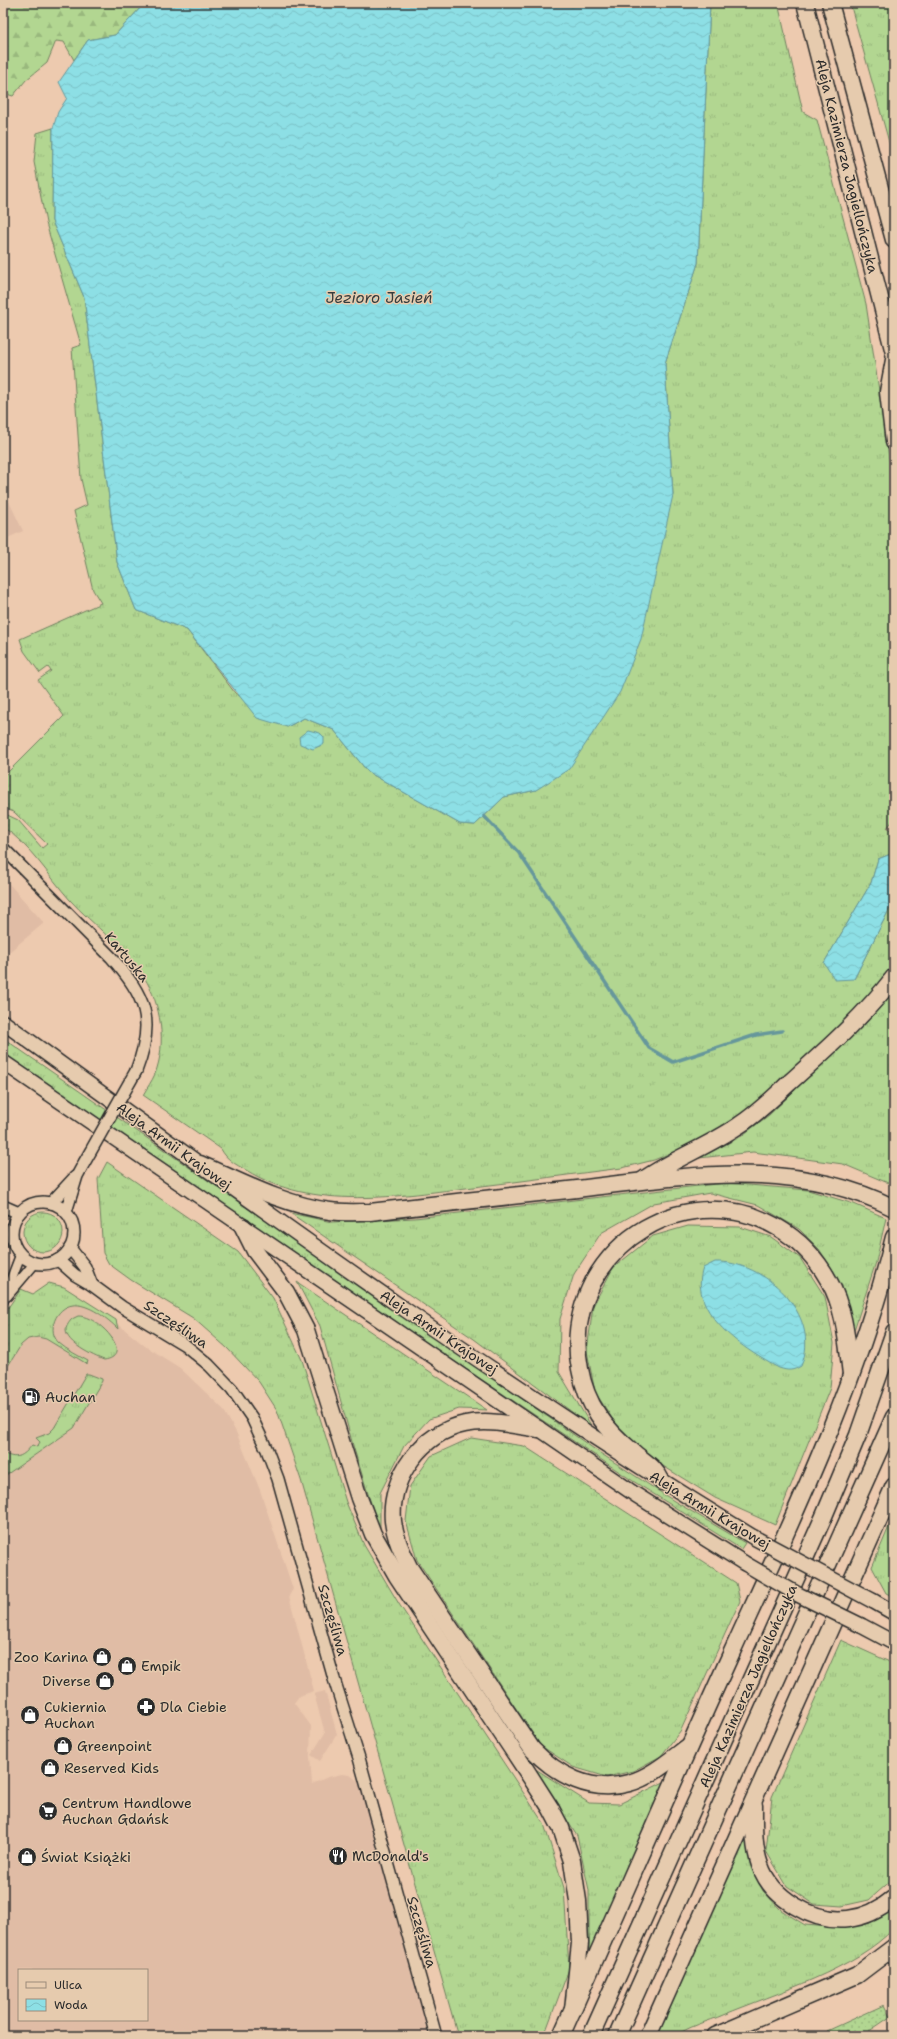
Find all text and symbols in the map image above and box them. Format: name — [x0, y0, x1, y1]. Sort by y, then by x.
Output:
street label: Aleja Kazimierza Jagiellończyka — [812, 57, 882, 275]
water label: Jezioro Jasień — [326, 288, 432, 308]
street label: Kartuska — [101, 928, 153, 986]
street label: Aleja Armii Krajowej — [113, 1098, 235, 1194]
street label: Aleja Armii Krajowej — [377, 1286, 501, 1378]
street label: Szczęśliwa — [140, 1296, 212, 1352]
fuel station icon: Auchan — [20, 1386, 42, 1408]
place label: Auchan — [45, 1388, 96, 1406]
street label: Aleja Armii Krajowej — [646, 1467, 774, 1553]
street label: Aleja Kazimierza Jagiellończyka — [695, 1581, 801, 1790]
street label: Szczęśliwa — [314, 1582, 352, 1658]
shop icon: Zoo Karina — [91, 1646, 113, 1668]
place label: Zoo Karina — [14, 1648, 88, 1666]
shop icon: Empik — [116, 1655, 138, 1677]
place label: Empik — [141, 1657, 181, 1675]
shop icon: Diverse — [94, 1670, 116, 1692]
place label: Diverse — [42, 1672, 91, 1690]
pharmacy icon: Dla Ciebie — [135, 1696, 157, 1718]
place label: Cukiernia Auchan — [44, 1698, 107, 1732]
place label: Dla Ciebie — [160, 1698, 227, 1716]
shop icon: Cukiernia Auchan — [19, 1704, 41, 1726]
shop icon: Greenpoint — [52, 1735, 74, 1757]
place label: Greenpoint — [77, 1737, 152, 1755]
shop icon: Reserved Kids — [39, 1757, 61, 1779]
place label: Reserved Kids — [64, 1759, 159, 1777]
place label: Centrum Handlowe Auchan Gdańsk — [62, 1794, 192, 1828]
supermarket icon: Centrum Handlowe Auchan Gdańsk — [37, 1800, 59, 1822]
restaurant icon: McDonald's — [327, 1845, 349, 1867]
shop icon: Świat Książki — [16, 1846, 38, 1868]
place label: McDonald's — [352, 1847, 429, 1865]
place label: Świat Książki — [41, 1848, 131, 1866]
street label: Szczęśliwa — [403, 1894, 441, 1970]
legend — [18, 1969, 148, 2021]
text: Ulica — [54, 1977, 83, 1993]
text: Woda — [54, 1997, 88, 2013]

